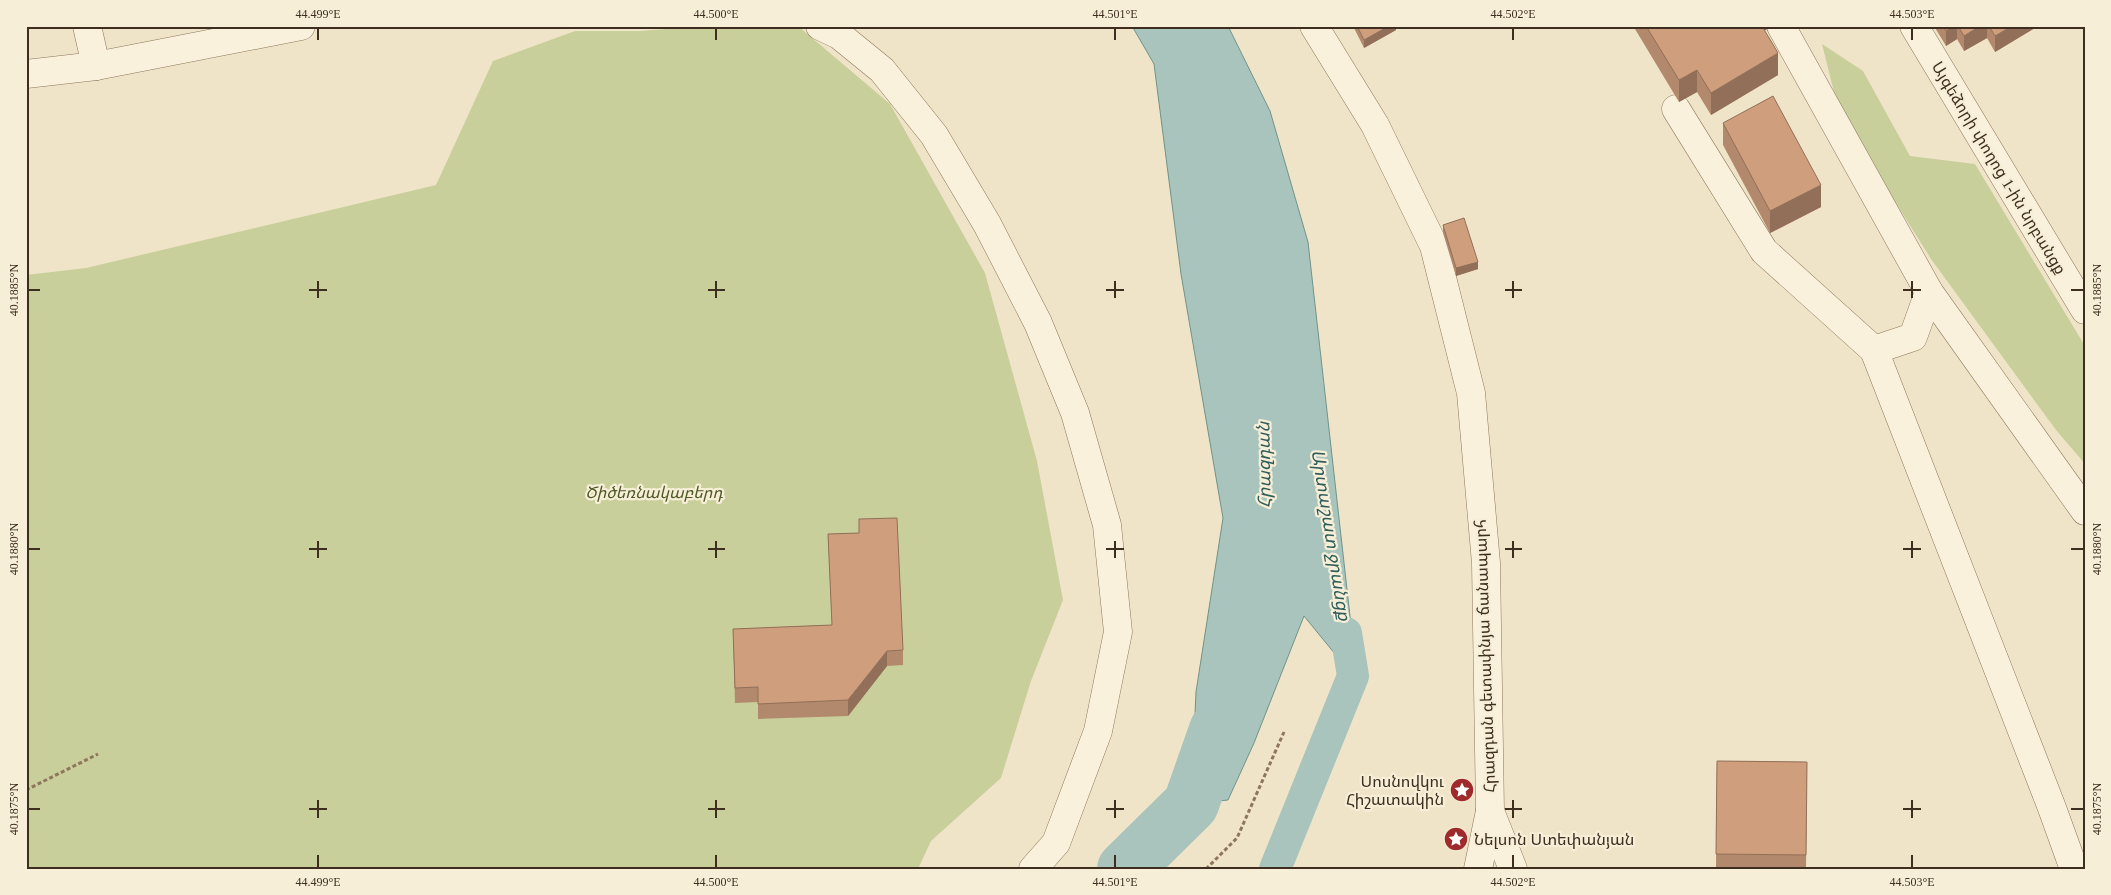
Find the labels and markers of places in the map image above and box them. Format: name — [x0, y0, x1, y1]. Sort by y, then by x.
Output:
place label: Սոսնովկու Հիշատակին — [1346, 773, 1445, 809]
place icon: Սոսնովկու Հիշատակին — [1449, 777, 1475, 803]
place icon: Նելսոն Ստեփանյան — [1443, 826, 1469, 852]
place label: Նելսոն Ստեփանյան — [1474, 831, 1634, 849]

